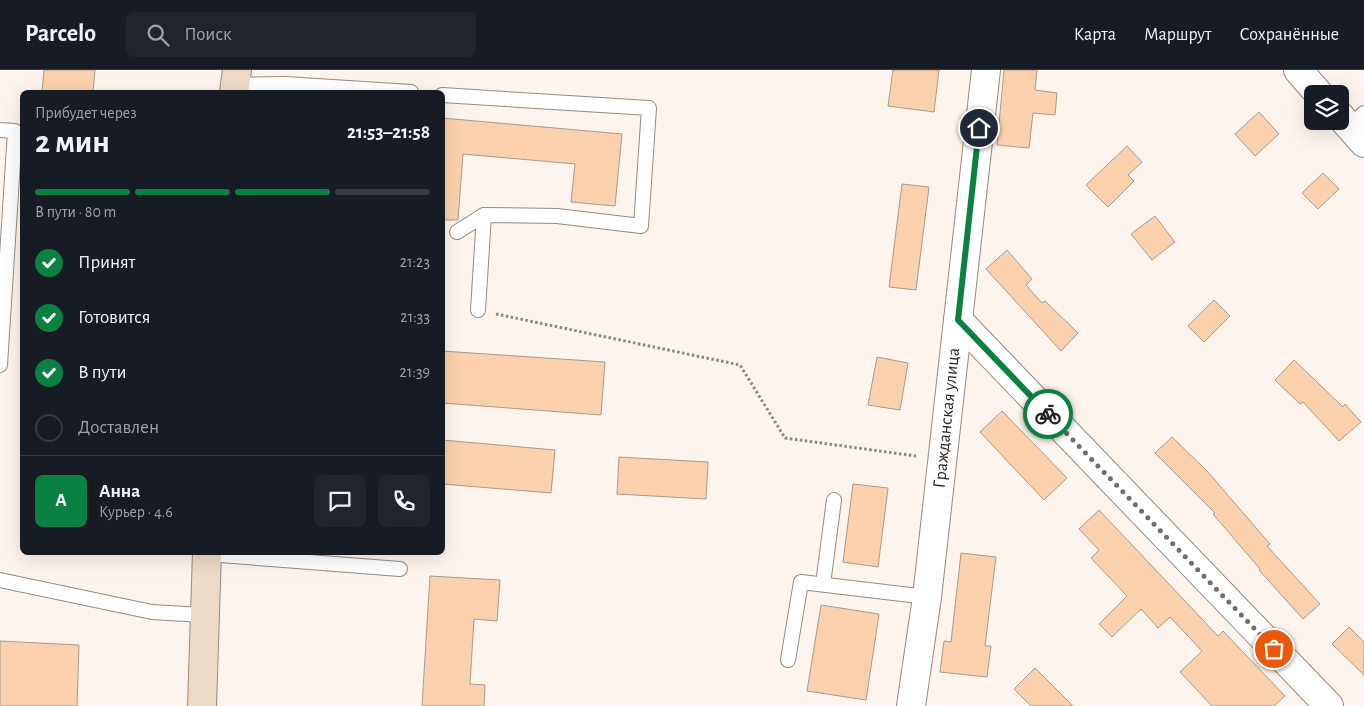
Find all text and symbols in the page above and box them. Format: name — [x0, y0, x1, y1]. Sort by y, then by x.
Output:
search box — [126, 12, 476, 57]
icon: search — [144, 21, 172, 49]
text: Parcelo — [25, 22, 96, 46]
text: Поиск — [184, 25, 232, 44]
text: Карта — [1074, 26, 1116, 44]
text: Маршрут — [1144, 26, 1212, 44]
text: Сохранённые — [1240, 26, 1339, 44]
map controls — [1304, 85, 1349, 130]
button: layers — [1304, 85, 1349, 130]
text: Прибудет через — [35, 105, 137, 121]
pin — [958, 107, 1000, 149]
icon: home — [965, 114, 993, 142]
text: 21:53–21:58 — [347, 123, 430, 142]
text: 2 мин — [35, 126, 110, 158]
text: В пути · 80 m — [35, 204, 116, 220]
icon: check — [35, 249, 63, 277]
text: Принят — [78, 253, 135, 272]
text: 21:23 — [400, 254, 430, 270]
icon: check — [35, 304, 63, 332]
text: Готовится — [78, 308, 151, 327]
text: 21:33 — [400, 309, 430, 325]
street label: Гражданская улица — [931, 347, 963, 489]
icon: check — [35, 359, 63, 387]
text: В пути — [78, 363, 127, 382]
text: 21:39 — [399, 364, 430, 380]
courier — [1023, 389, 1073, 439]
icon: bike — [1034, 400, 1062, 428]
text: Доставлен — [78, 418, 159, 437]
button: chat — [314, 475, 366, 527]
button: phone — [378, 475, 430, 527]
text: Анна — [99, 482, 140, 501]
text: А — [55, 491, 67, 510]
text: Курьер · 4.6 — [99, 504, 173, 520]
pin — [1253, 628, 1295, 670]
icon: bag — [1260, 635, 1288, 663]

